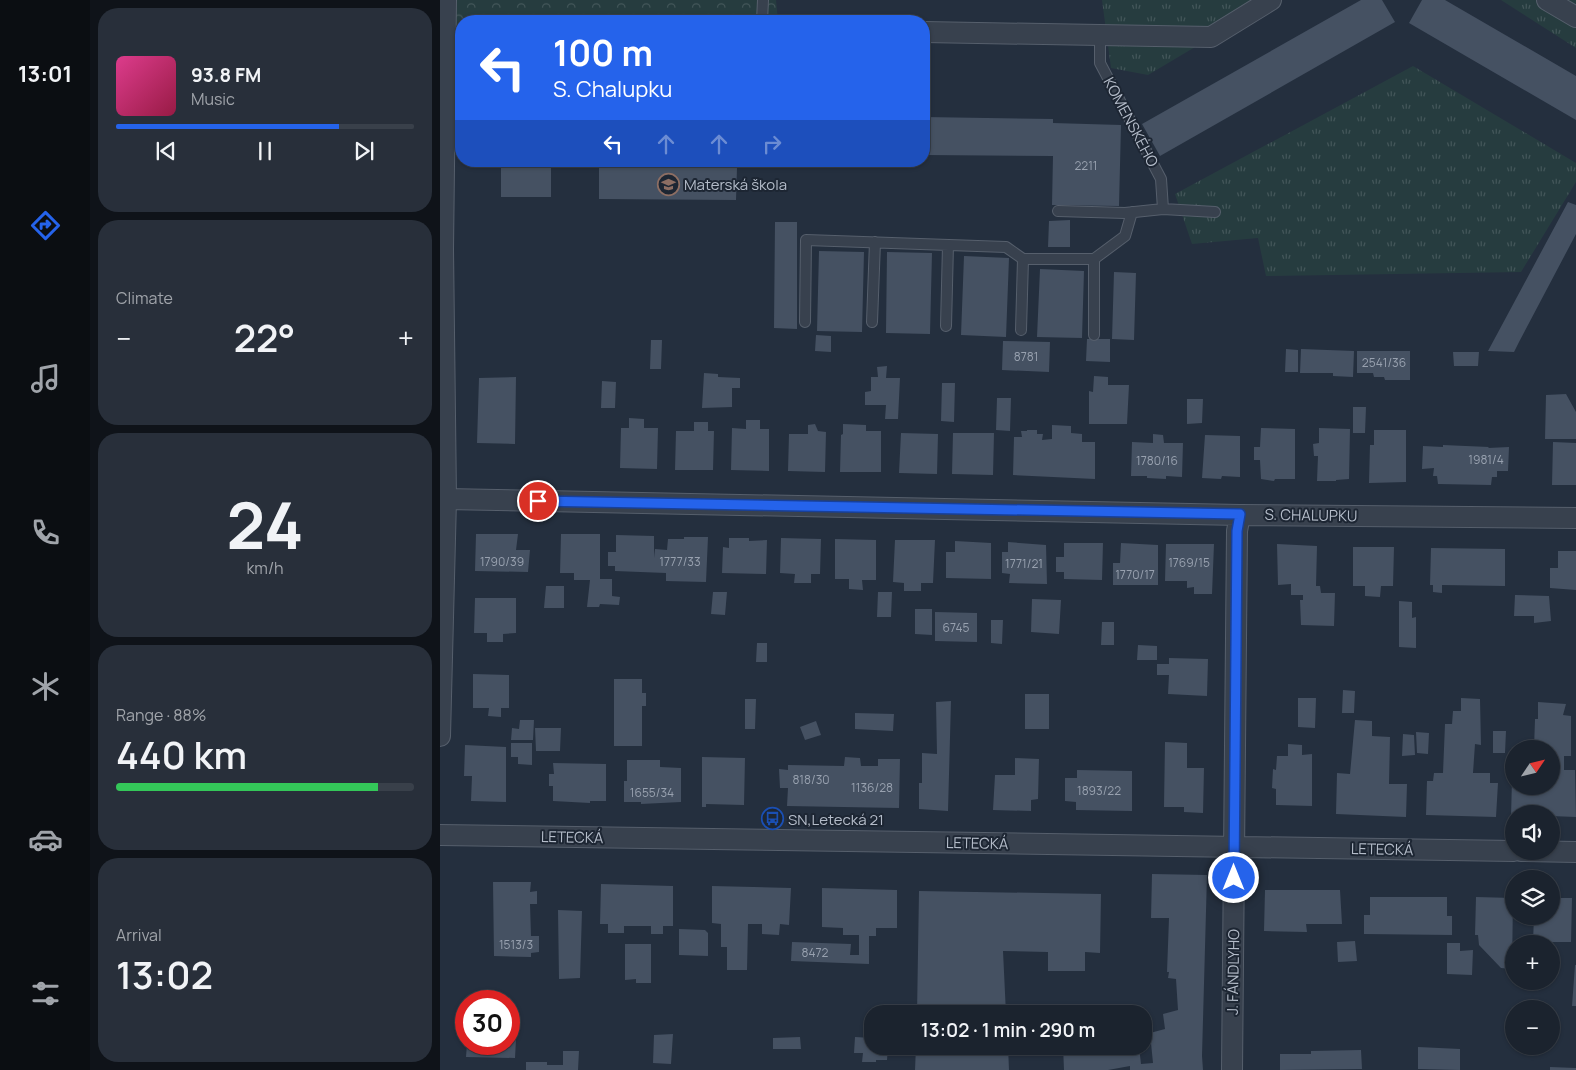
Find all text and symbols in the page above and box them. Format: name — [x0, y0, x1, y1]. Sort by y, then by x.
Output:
text: 100 m — [553, 29, 653, 77]
icon: left — [470, 35, 535, 100]
text: 13:01 — [18, 59, 72, 89]
text: 93.8 FM — [191, 62, 261, 88]
text: S. Chalupku — [553, 74, 672, 104]
street label: KOMENSKÉHO — [1099, 74, 1163, 171]
text: Music — [191, 88, 235, 110]
icon: left — [599, 130, 627, 158]
icon: ahead — [652, 130, 680, 158]
icon: ahead — [705, 130, 733, 158]
icon: right — [758, 130, 786, 158]
icon: previous — [152, 137, 180, 165]
icon: pause — [251, 137, 279, 165]
icon: next — [350, 137, 378, 165]
house number: 2211 — [1074, 157, 1098, 174]
school or university icon: Materská škola — [656, 172, 680, 196]
place label: Materská škola — [684, 174, 787, 195]
icon: directions — [28, 208, 63, 243]
text: Climate — [116, 287, 173, 309]
text: 22° — [234, 311, 295, 363]
text: − — [116, 319, 131, 357]
text: + — [398, 319, 414, 357]
house number: 8781 — [1014, 348, 1038, 365]
house number: 2541/36 — [1362, 354, 1406, 371]
icon: music — [28, 361, 63, 396]
house number: 1981/4 — [1468, 451, 1504, 468]
house number: 1780/16 — [1136, 452, 1178, 469]
text: 24 — [227, 480, 303, 569]
pin — [517, 480, 559, 522]
icon: arrive — [524, 487, 552, 515]
street label: S. CHALUPKU — [1264, 504, 1358, 526]
icon: phone — [28, 515, 63, 550]
house number: 1790/39 — [480, 553, 524, 570]
house number: 1777/33 — [659, 553, 701, 570]
house number: 1769/15 — [1168, 554, 1210, 571]
house number: 1771/21 — [1005, 555, 1043, 572]
text: km/h — [246, 557, 284, 579]
house number: 1770/17 — [1115, 566, 1155, 583]
house number: 6745 — [943, 619, 970, 636]
icon: climate — [28, 669, 63, 704]
text: Range · 88% — [116, 704, 206, 726]
text: 440 km — [116, 728, 247, 780]
north arrow — [1505, 740, 1560, 795]
map controls — [1505, 740, 1560, 1055]
house number: 818/30 — [792, 771, 830, 788]
house number: 1136/28 — [851, 779, 893, 796]
house number: 1893/22 — [1077, 782, 1121, 799]
house number: 1655/34 — [630, 784, 674, 801]
button: sound — [1505, 805, 1560, 860]
bus stop icon: SN,Letecká 21 — [760, 807, 784, 831]
place label: SN,Letecká 21 — [788, 809, 884, 830]
icon: car — [28, 822, 63, 857]
street label: LETECKÁ — [541, 826, 604, 848]
street label: LETECKÁ — [946, 832, 1009, 854]
street label: LETECKÁ — [1351, 838, 1414, 860]
position arrow — [1207, 851, 1259, 903]
button: layers — [1505, 870, 1560, 925]
text: Arrival — [116, 924, 162, 946]
street label: J. FÁNDLYHO — [1222, 929, 1244, 1015]
button: + — [1505, 935, 1560, 990]
house number: 1513/3 — [499, 936, 533, 953]
house number: 8472 — [802, 944, 829, 961]
text: 13:02 — [116, 948, 213, 1000]
icon: filters — [28, 976, 63, 1011]
speed limit sign: 30 — [455, 990, 520, 1055]
button: − — [1505, 1000, 1560, 1055]
text: 13:02 · 1 min · 290 m — [921, 1017, 1095, 1043]

